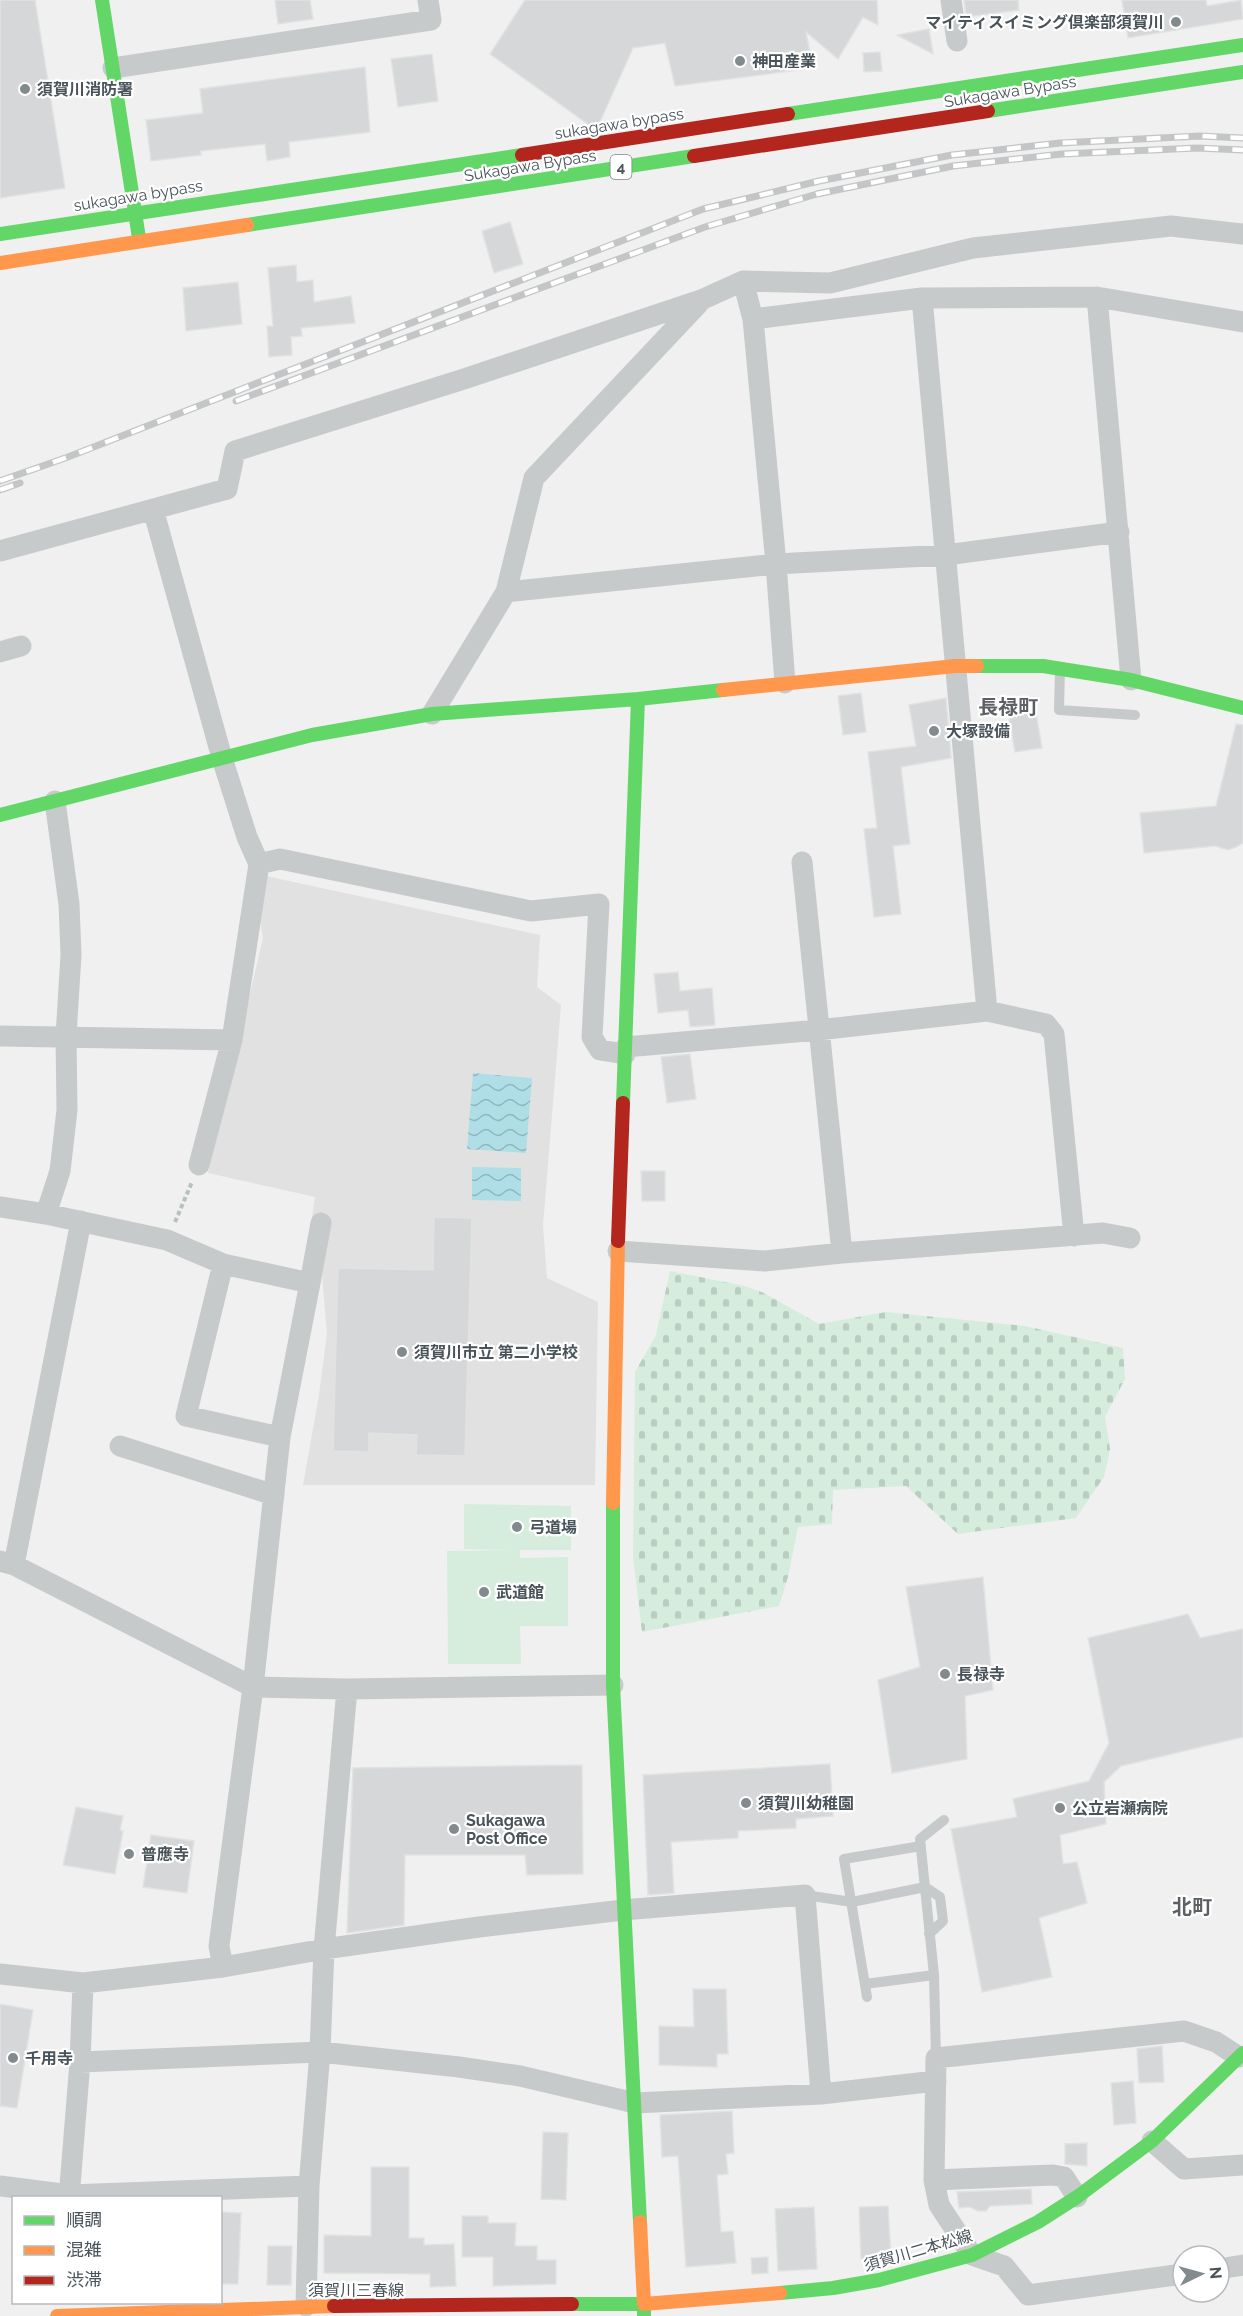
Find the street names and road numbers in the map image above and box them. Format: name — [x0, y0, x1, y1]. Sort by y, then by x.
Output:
street label: Sukagawa Bypass — [943, 72, 1078, 111]
street label: sukagawa bypass — [553, 104, 685, 143]
street label: Sukagawa Bypass — [463, 146, 598, 185]
road number: 4 — [610, 155, 632, 179]
street label: sukagawa bypass — [72, 176, 204, 215]
street label: 須賀川二本松線 — [862, 2226, 975, 2275]
street label: 須賀川三春線 — [308, 2281, 404, 2300]

